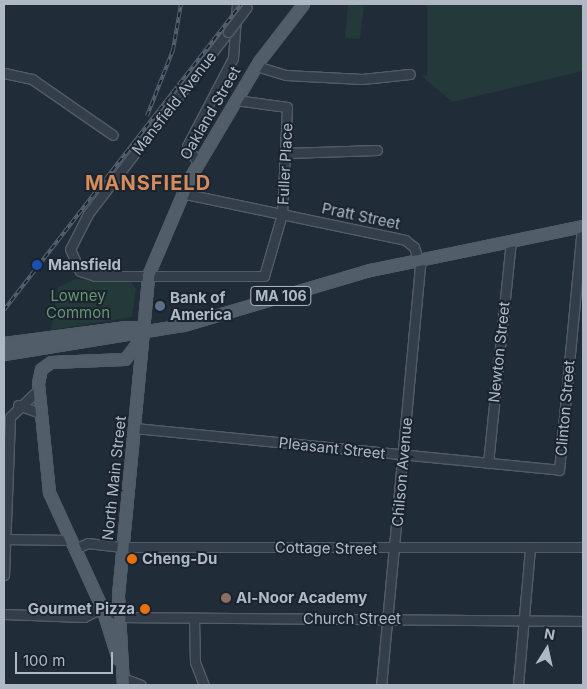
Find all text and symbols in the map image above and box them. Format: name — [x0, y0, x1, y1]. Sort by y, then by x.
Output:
street label: Mansfield Avenue — [128, 48, 220, 158]
street label: Oakland Street — [176, 63, 244, 163]
street label: Fuller Place — [274, 123, 296, 205]
district label: MANSFIELD — [84, 171, 212, 195]
street label: Pratt Street — [320, 199, 402, 233]
place label: Mansfield — [48, 256, 121, 274]
marker: Mansfield — [30, 258, 44, 272]
road number: MA 106 — [250, 284, 312, 308]
park label: Lowney Common — [46, 286, 110, 321]
place label: Bank of America — [170, 288, 232, 323]
marker: Bank of America — [154, 300, 166, 312]
street label: Newton Street — [485, 301, 513, 403]
street label: Clinton Street — [552, 359, 578, 457]
street label: North Main Street — [99, 415, 129, 541]
street label: Chilson Avenue — [388, 417, 416, 527]
street label: Pleasant Street — [278, 433, 386, 463]
street label: Cottage Street — [275, 538, 377, 558]
place label: Cheng-Du — [142, 550, 217, 568]
marker: Cheng-Du — [126, 553, 138, 565]
place label: Al-Noor Academy — [236, 589, 367, 607]
marker: Al-Noor Academy — [220, 592, 232, 604]
place label: Gourmet Pizza — [28, 600, 135, 618]
marker: Gourmet Pizza — [139, 603, 151, 615]
street label: Church Street — [303, 610, 401, 628]
north arrow — [522, 624, 572, 674]
text: N — [543, 624, 556, 643]
scale bar — [18, 642, 115, 674]
text: 100 m — [23, 651, 65, 670]

